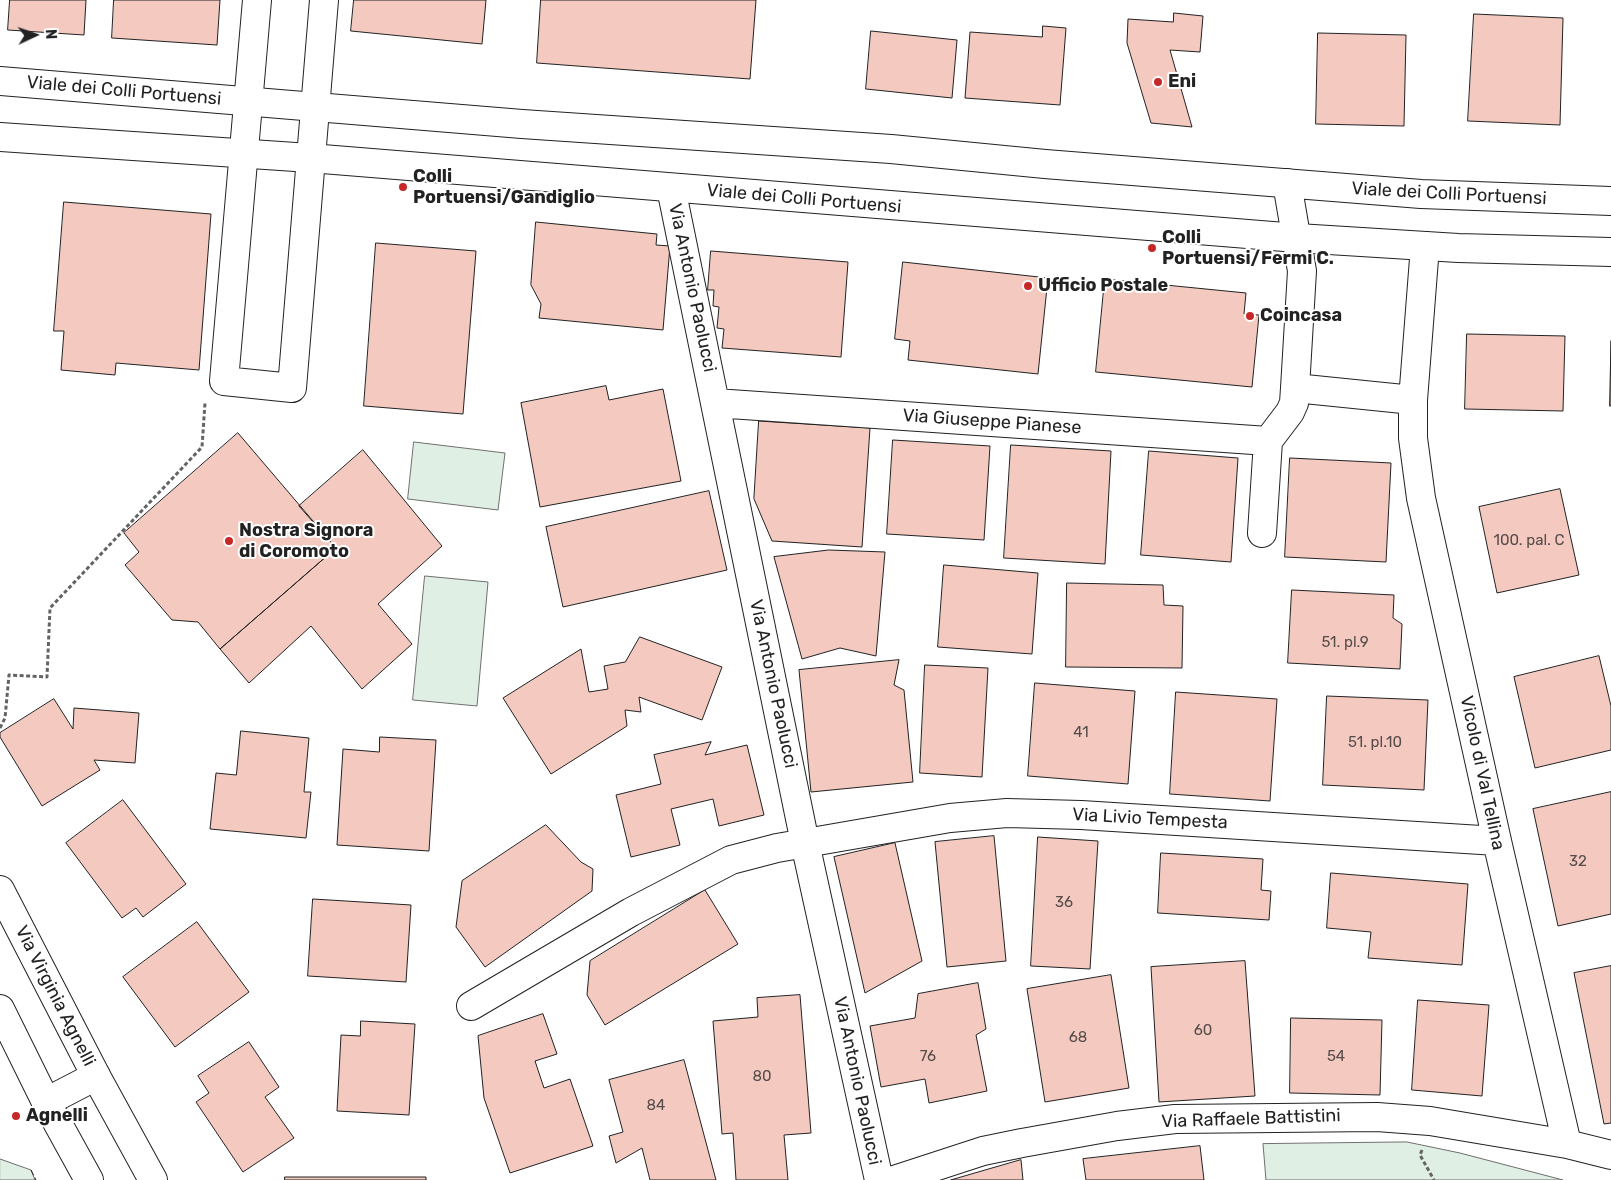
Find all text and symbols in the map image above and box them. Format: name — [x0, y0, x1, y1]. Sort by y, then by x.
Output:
north arrow — [10, 10, 60, 60]
text: N — [42, 29, 59, 40]
place label: Eni — [1168, 71, 1196, 93]
street label: Viale dei Colli Portuensi — [26, 72, 222, 110]
marker: Eni — [1152, 76, 1164, 88]
place label: Colli Portuensi/Gandiglio — [413, 166, 595, 208]
street label: Viale dei Colli Portuensi — [1351, 178, 1547, 210]
street label: Viale dei Colli Portuensi — [706, 180, 902, 218]
marker: Colli Portuensi/Gandiglio — [397, 181, 409, 193]
street label: Via Antonio Paolucci — [664, 202, 720, 374]
place label: Colli Portuensi/Fermi C. — [1162, 227, 1334, 270]
marker: Colli Portuensi/Fermi C. — [1146, 242, 1158, 254]
place label: Ufficio Postale — [1038, 275, 1168, 297]
marker: Ufficio Postale — [1022, 280, 1034, 292]
place label: Coincasa — [1260, 305, 1342, 327]
marker: Coincasa — [1244, 310, 1256, 322]
street label: Via Giuseppe Pianese — [902, 405, 1082, 439]
place label: Nostra Signora di Coromoto — [239, 520, 373, 562]
house number: 100. pal. C — [1493, 532, 1565, 550]
marker: Nostra Signora di Coromoto — [223, 535, 235, 547]
street label: Via Antonio Paolucci — [745, 598, 801, 770]
house number: 51. pl.9 — [1321, 634, 1369, 652]
street label: Vicolo di Val Tellina — [1455, 694, 1509, 852]
house number: 41 — [1073, 724, 1089, 742]
house number: 51. pl.10 — [1348, 734, 1402, 752]
street label: Via Livio Tempesta — [1072, 804, 1228, 834]
house number: 32 — [1569, 853, 1587, 871]
house number: 36 — [1055, 894, 1073, 912]
street label: Via Virginia Agnelli — [10, 922, 100, 1070]
street label: Via Antonio Paolucci — [829, 995, 885, 1167]
house number: 60 — [1194, 1022, 1212, 1040]
house number: 68 — [1069, 1029, 1087, 1047]
house number: 76 — [920, 1048, 936, 1066]
house number: 54 — [1327, 1048, 1345, 1066]
house number: 80 — [752, 1068, 772, 1086]
house number: 84 — [647, 1097, 665, 1115]
place label: Agnelli — [26, 1105, 88, 1127]
street label: Via Raffaele Battistini — [1161, 1105, 1341, 1133]
marker: Agnelli — [10, 1110, 22, 1122]

